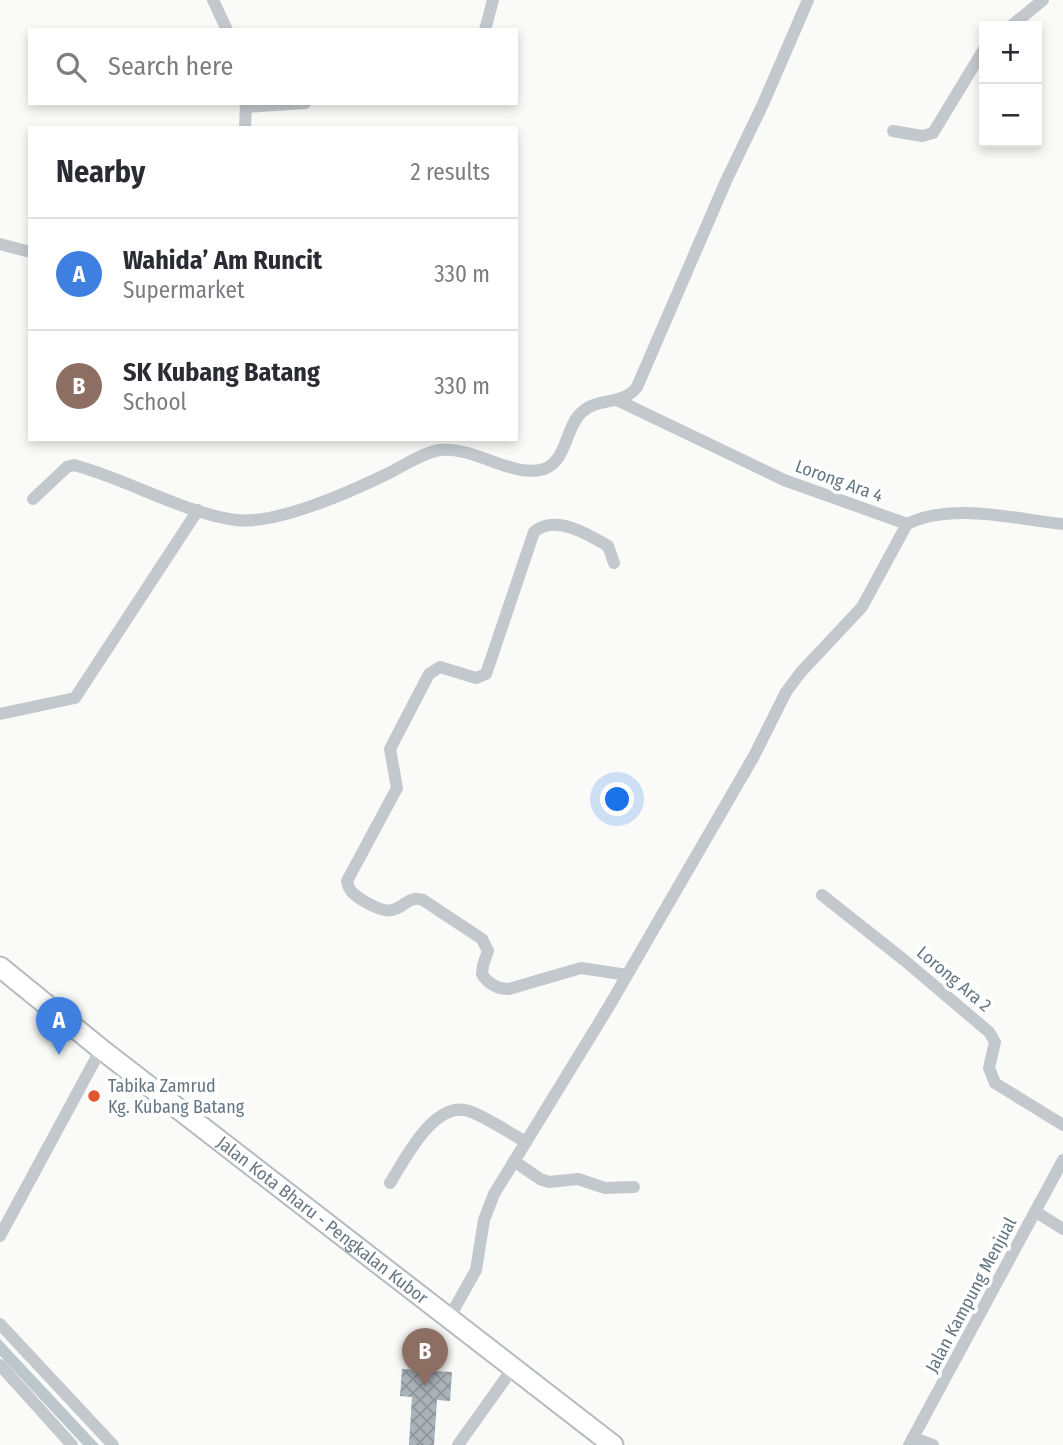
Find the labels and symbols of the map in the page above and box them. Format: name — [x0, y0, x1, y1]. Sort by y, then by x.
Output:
street label: Lorong Ara 4 — [792, 455, 886, 507]
your location — [600, 782, 634, 816]
street label: Lorong Ara 2 — [912, 941, 996, 1017]
pin: A — [36, 997, 82, 1055]
place label: Tabika Zamrud Kg. Kubang Batang — [108, 1075, 245, 1118]
marker: Tabika Zamrud Kg. Kubang Batang — [86, 1088, 102, 1104]
street label: Jalan Kota Bharu - Pengkalan Kubor — [212, 1132, 433, 1309]
street label: Jalan Kampung Menjual — [921, 1213, 1021, 1376]
pin: B — [402, 1328, 448, 1386]

